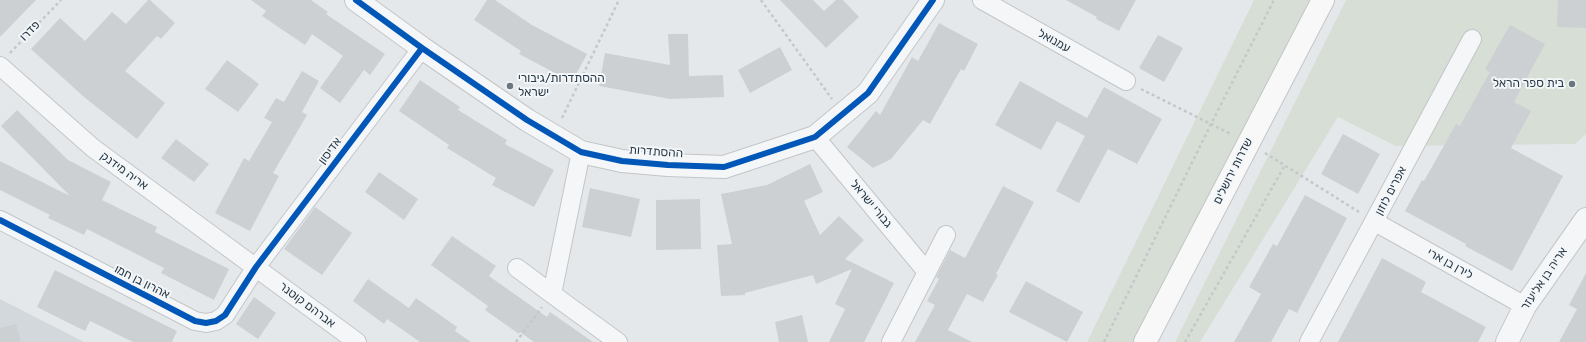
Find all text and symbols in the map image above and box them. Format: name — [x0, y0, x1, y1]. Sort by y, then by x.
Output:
street label: פדרו — [17, 18, 43, 44]
street label: עמנואל — [1035, 26, 1073, 56]
place label: ההסתדרות/גיבורי ישראל — [518, 72, 605, 100]
place label: בית ספר הראל — [1493, 77, 1564, 91]
marker: בית ספר הראל — [1567, 79, 1577, 89]
marker: ההסתדרות/גיבורי ישראל — [505, 81, 515, 91]
street label: אדיסון — [315, 135, 345, 167]
street label: שדרות ירושלים — [1210, 135, 1256, 207]
street label: ההסתדרות — [628, 143, 684, 161]
street label: אריה מידנק — [97, 149, 151, 193]
street label: אפרים לוזון — [1372, 164, 1410, 218]
street label: גבורי ישראל — [847, 177, 895, 231]
street label: אריה בן אליעזר — [1518, 245, 1570, 313]
street label: לירן בן ארי — [1425, 246, 1475, 282]
street label: אהרון בן חמו — [112, 262, 172, 302]
street label: אברהם קוטנר — [276, 279, 338, 331]

